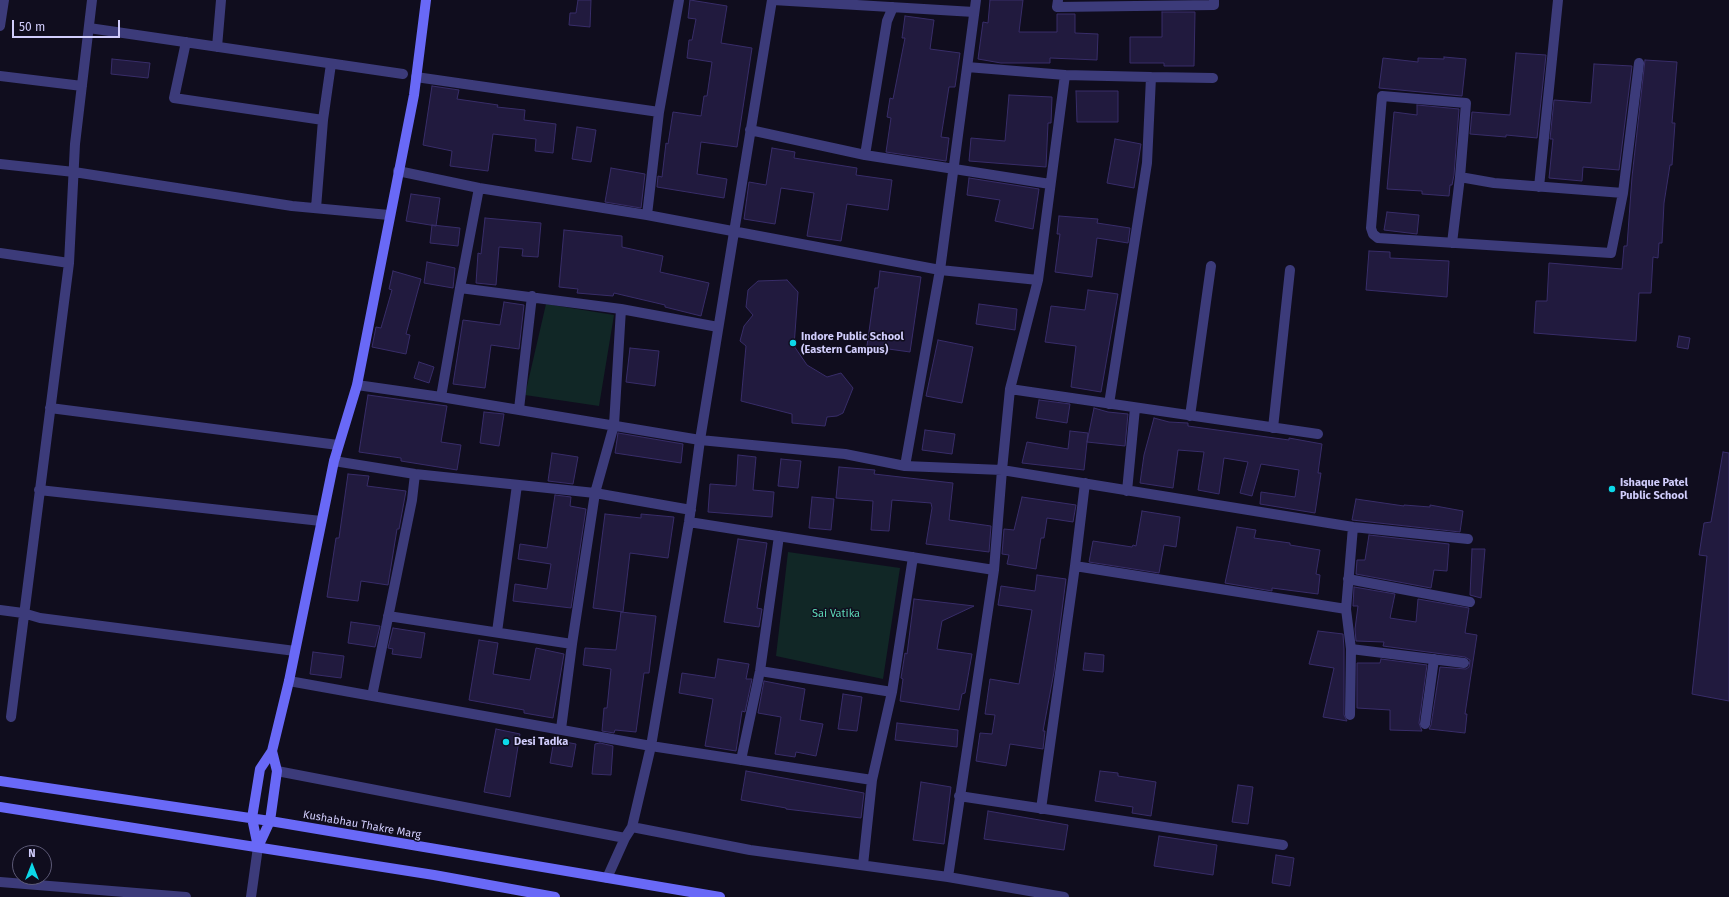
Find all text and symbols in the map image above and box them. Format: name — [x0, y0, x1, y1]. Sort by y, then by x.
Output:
scale bar — [14, 12, 122, 38]
text: 50 m — [19, 20, 45, 34]
place label: Indore Public School (Eastern Campus) — [801, 330, 904, 356]
marker: Indore Public School (Eastern Campus) — [788, 338, 798, 348]
place label: Ishaque Patel Public School — [1620, 476, 1688, 502]
marker: Ishaque Patel Public School — [1607, 484, 1617, 494]
park label: Sai Vatika — [812, 607, 860, 621]
place label: Desi Tadka — [514, 735, 568, 749]
marker: Desi Tadka — [501, 737, 511, 747]
street label: Kushabhau Thakre Marg — [302, 808, 422, 842]
north arrow — [12, 845, 52, 885]
text: N — [28, 847, 36, 860]

